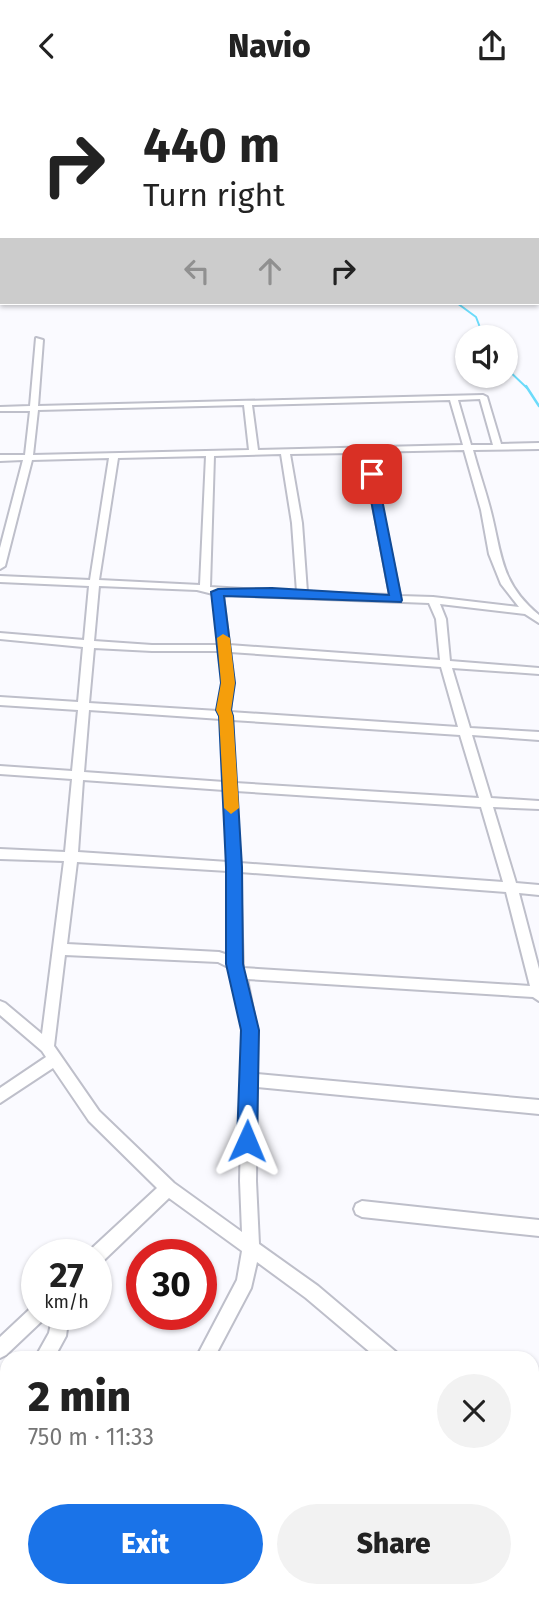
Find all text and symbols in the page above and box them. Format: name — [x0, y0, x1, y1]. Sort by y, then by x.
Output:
icon: back — [28, 27, 66, 65]
text: Navio — [228, 27, 311, 65]
icon: share — [473, 27, 511, 65]
text: 440 m — [143, 116, 280, 175]
icon: right — [28, 119, 119, 210]
text: Turn right — [143, 176, 285, 214]
icon: left — [178, 252, 216, 290]
icon: ahead — [251, 252, 289, 290]
icon: right — [324, 252, 362, 290]
map controls — [455, 325, 518, 388]
button: sound — [455, 325, 518, 388]
pin — [342, 444, 402, 504]
icon: arrive — [353, 455, 391, 493]
position arrow — [210, 1104, 284, 1178]
speed limit sign: 30 — [126, 1239, 217, 1330]
text: 27 — [49, 1254, 84, 1296]
text: km/h — [44, 1291, 89, 1313]
text: 2 min — [28, 1372, 131, 1422]
button: close — [437, 1374, 511, 1448]
text: 750 m · 11:33 — [28, 1423, 154, 1451]
button: Exit — [28, 1504, 263, 1584]
button: Share — [277, 1504, 511, 1584]

